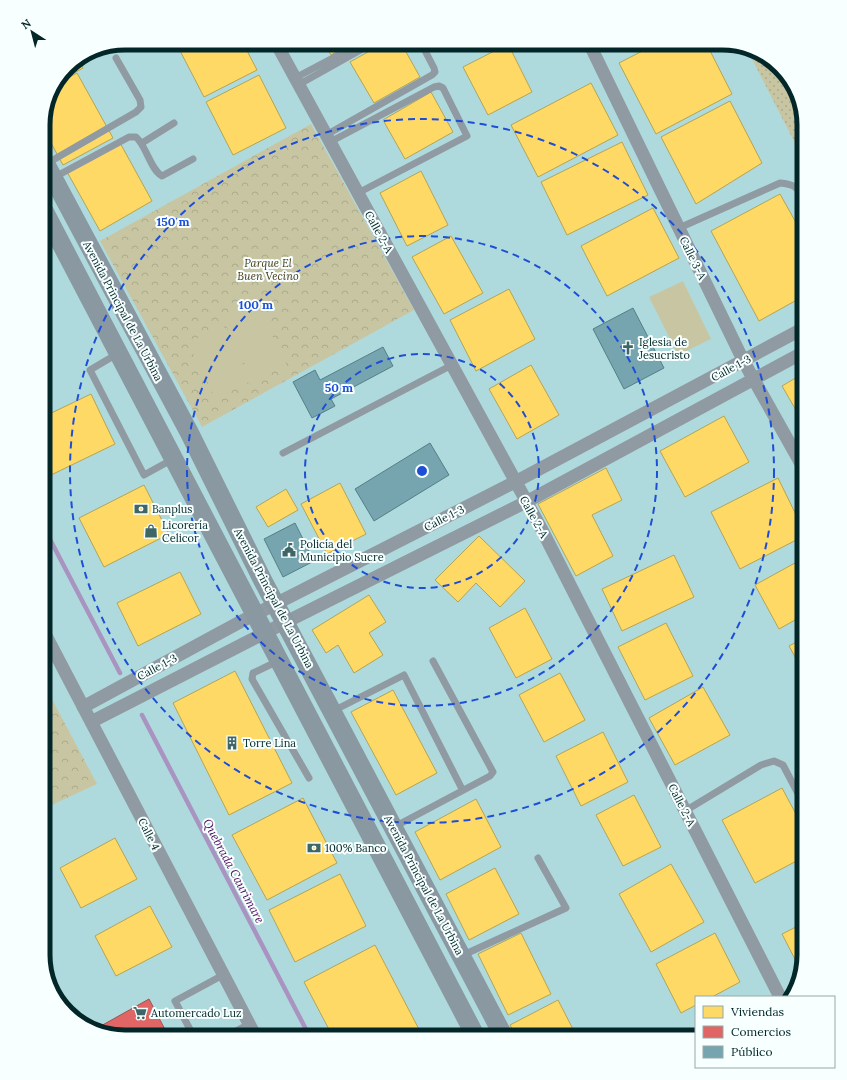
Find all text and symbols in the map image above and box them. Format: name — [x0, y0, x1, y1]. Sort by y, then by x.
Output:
north arrow — [12, 12, 52, 52]
text: N — [19, 15, 34, 32]
street label: Calle 2-A — [362, 209, 397, 256]
text: 150 m — [156, 214, 190, 229]
street label: Calle 3-A — [677, 234, 710, 283]
street label: Avenida Principal de La Urbina — [80, 238, 166, 384]
park label: Parque El Buen Vecino — [237, 256, 299, 283]
text: 100 m — [239, 297, 273, 312]
place label: Iglesia de Jesucristo — [638, 335, 690, 362]
church icon: Iglesia de Jesucristo — [620, 340, 636, 356]
street label: Calle 1-3 — [709, 352, 753, 384]
text: 50 m — [325, 380, 353, 395]
centre of rings — [415, 464, 429, 478]
street label: Calle 2-A — [517, 494, 552, 541]
bank icon: Banplus — [133, 501, 149, 517]
place label: Banplus — [152, 502, 192, 516]
street label: Calle 1-3 — [422, 502, 466, 534]
place label: Licorería Celicor — [162, 518, 208, 545]
shop icon: Licorería Celicor — [143, 523, 159, 539]
street label: Avenida Principal de La Urbina — [231, 525, 317, 671]
place label: Policía del Municipio Sucre — [300, 537, 384, 564]
public building icon: Policía del Municipio Sucre — [281, 542, 297, 558]
street label: Calle 1-3 — [135, 651, 179, 683]
building icon: Torre Lina — [224, 735, 240, 751]
place label: Torre Lina — [243, 736, 296, 750]
street label: Calle 2-A — [665, 781, 699, 830]
street label: Avenida Principal de La Urbina — [381, 812, 467, 958]
street label: Calle 4 — [135, 816, 163, 852]
water label: Quebrada Caurimare — [200, 816, 268, 926]
bank icon: 100% Banco — [306, 840, 322, 856]
place label: 100% Banco — [325, 841, 387, 855]
legend — [695, 996, 835, 1068]
text: Viviendas — [730, 1004, 785, 1019]
supermarket icon: Automercado Luz — [132, 1005, 148, 1021]
place label: Automercado Luz — [150, 1006, 242, 1020]
text: Comercios — [731, 1024, 792, 1039]
text: Público — [731, 1044, 772, 1059]

